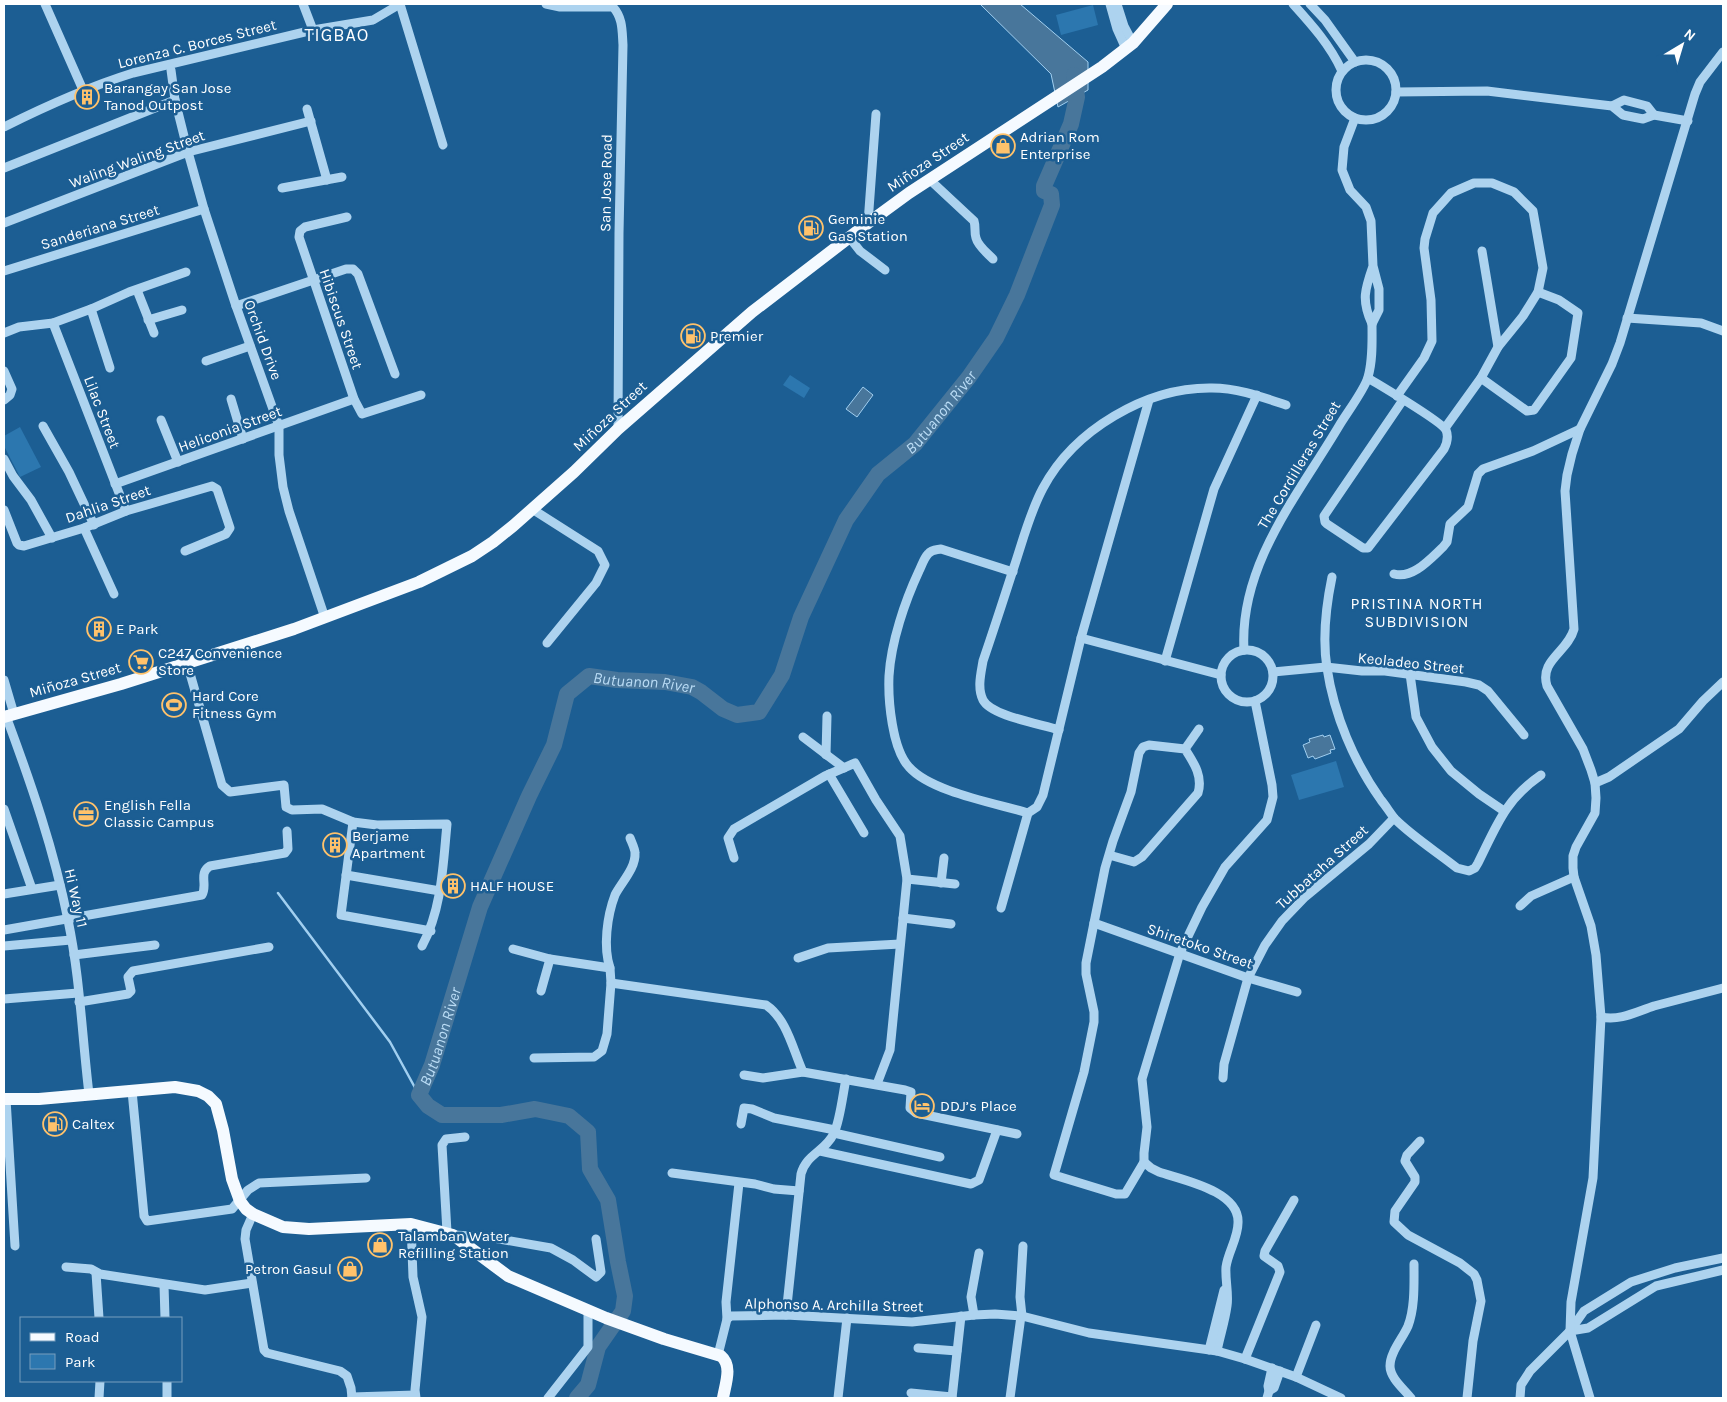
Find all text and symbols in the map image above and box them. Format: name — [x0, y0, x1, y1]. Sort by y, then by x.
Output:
street label: Lorenza C. Borces Street — [116, 15, 278, 72]
north arrow — [1657, 20, 1707, 70]
district label: TIGBAO — [305, 24, 369, 46]
text: N — [1681, 25, 1699, 45]
place label: Barangay San Jose Tanod Outpost — [104, 79, 231, 114]
building icon: Barangay San Jose Tanod Outpost — [74, 84, 100, 110]
street label: Waling Waling Street — [67, 126, 208, 192]
street label: Miñoza Street — [884, 128, 973, 196]
place label: Adrian Rom Enterprise — [1020, 128, 1100, 163]
shop icon: Adrian Rom Enterprise — [990, 133, 1016, 159]
street label: San Jose Road — [596, 134, 616, 232]
street label: Sanderiana Street — [38, 200, 162, 254]
place label: Geminie Gas Station — [828, 210, 908, 245]
fuel station icon: Geminie Gas Station — [798, 215, 824, 241]
street label: Hibiscus Street — [315, 266, 367, 372]
street label: Orchid Drive — [240, 298, 286, 382]
fuel station icon: Premier — [680, 323, 706, 349]
place label: Premier — [710, 327, 764, 345]
water label: Butuanon River — [901, 367, 981, 458]
street label: Lilac Street — [80, 373, 124, 451]
street label: Miñoza Street — [569, 377, 651, 455]
street label: The Cordilleras Street — [1254, 397, 1345, 532]
street label: Heliconia Street — [176, 402, 285, 456]
street label: Dahlia Street — [63, 481, 153, 527]
district label: PRISTINA NORTH SUBDIVISION — [1350, 594, 1484, 631]
building icon: E Park — [86, 616, 112, 642]
place label: E Park — [116, 620, 158, 638]
place label: C247 Convenience Store — [158, 644, 282, 679]
street label: Keoladeo Street — [1357, 648, 1465, 678]
supermarket icon: C247 Convenience Store — [128, 649, 154, 675]
street label: Miñoza Street — [27, 658, 123, 702]
water label: Butuanon River — [592, 668, 697, 697]
place label: Hard Core Fitness Gym — [192, 687, 277, 722]
sports icon: Hard Core Fitness Gym — [161, 692, 187, 718]
place label: English Fella Classic Campus — [104, 796, 214, 831]
office icon: English Fella Classic Campus — [73, 801, 99, 827]
street label: Tubbataha Street — [1272, 821, 1372, 913]
place label: Berjame Apartment — [352, 827, 425, 862]
building icon: Berjame Apartment — [322, 832, 348, 858]
street label: Hi Way 11 — [61, 867, 91, 929]
building icon: HALF HOUSE — [440, 873, 466, 899]
place label: HALF HOUSE — [470, 877, 554, 895]
street label: Shiretoko Street — [1145, 919, 1256, 973]
water label: Butuanon River — [415, 985, 465, 1089]
hotel icon: DDJ’s Place — [909, 1093, 935, 1119]
place label: DDJ’s Place — [940, 1097, 1017, 1115]
fuel station icon: Caltex — [42, 1111, 68, 1137]
place label: Caltex — [72, 1115, 115, 1133]
place label: Talamban Water Refilling Station — [398, 1227, 509, 1262]
shop icon: Talamban Water Refilling Station — [367, 1232, 393, 1258]
shop icon: Petron Gasul — [337, 1256, 363, 1282]
place label: Petron Gasul — [245, 1260, 332, 1278]
street label: Alphonso A. Archilla Street — [744, 1294, 924, 1316]
legend — [20, 1317, 182, 1382]
text: Road — [65, 1328, 100, 1346]
text: Park — [65, 1353, 95, 1371]

